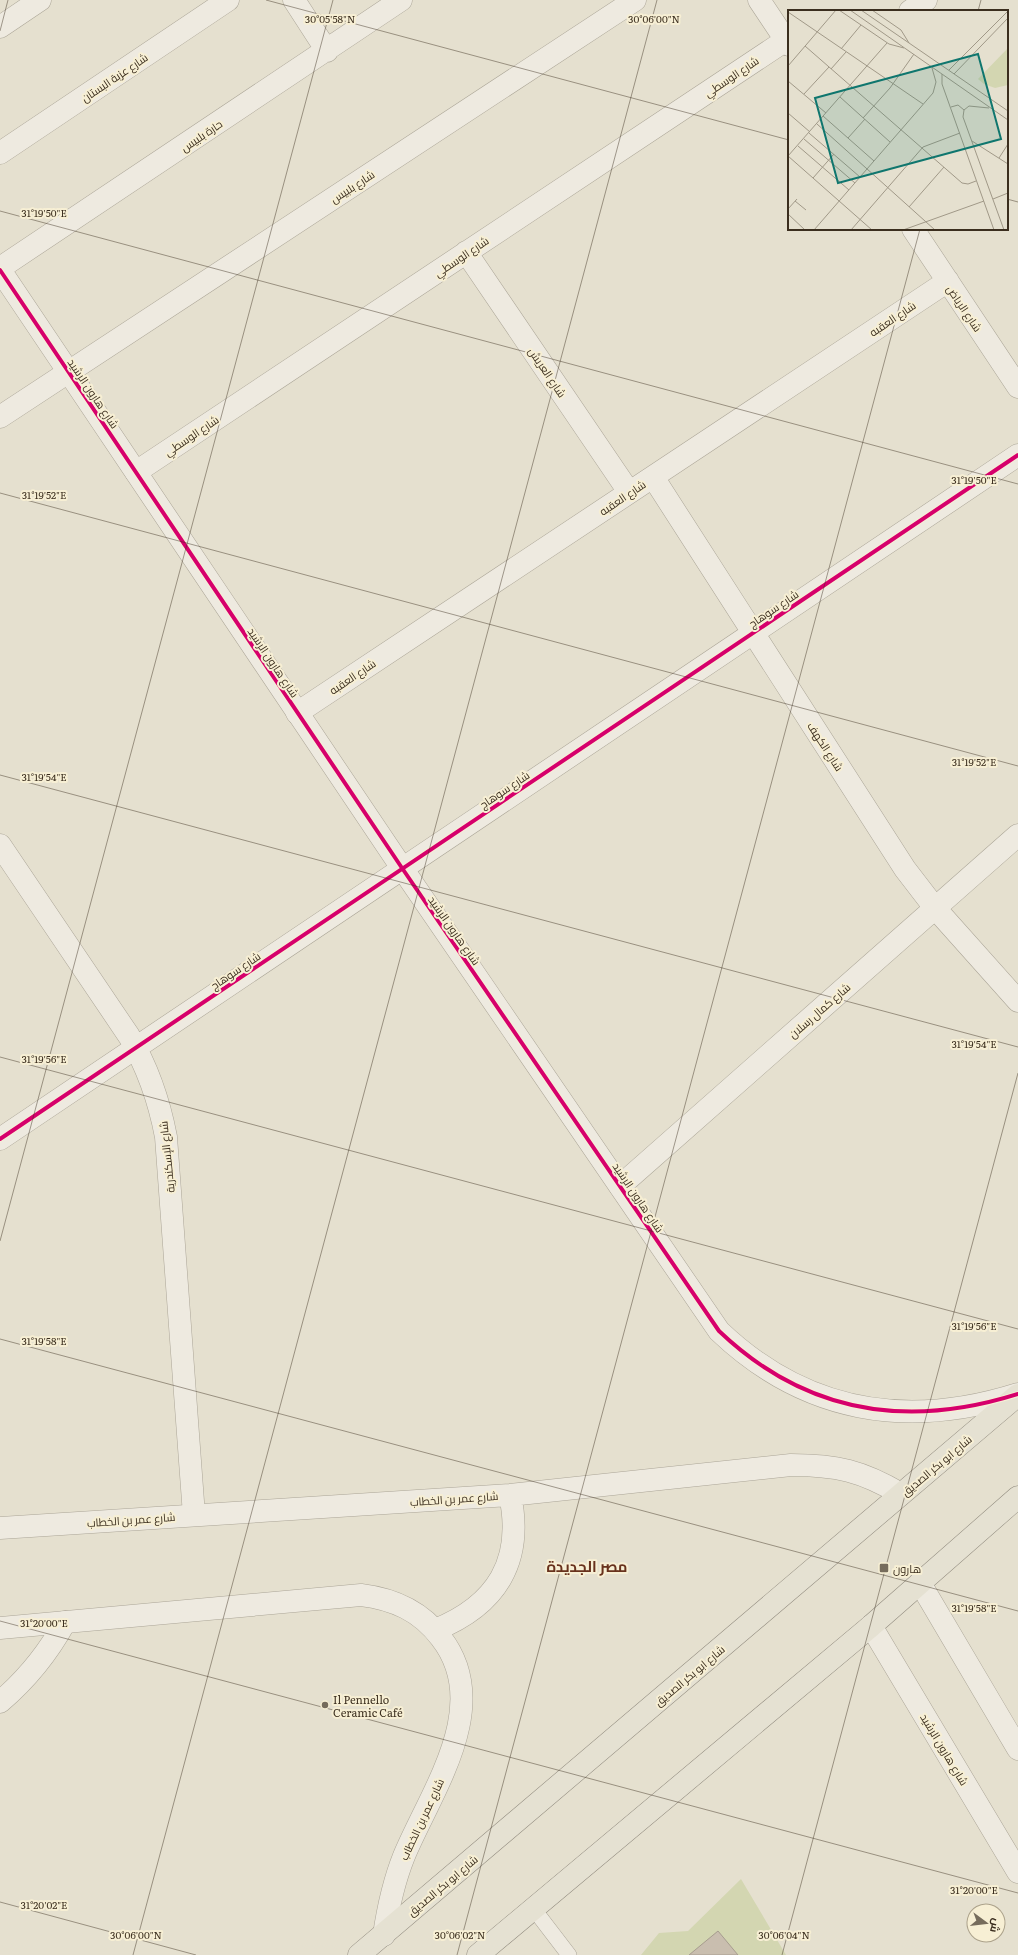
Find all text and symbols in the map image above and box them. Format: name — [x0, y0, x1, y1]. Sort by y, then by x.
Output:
inset map — [788, 10, 1008, 230]
text: 30°05'58"N — [305, 11, 355, 26]
text: 30°06'00"N — [628, 11, 680, 26]
street label: شارع عزبة البستان — [77, 49, 151, 106]
street label: شارع الوسطي — [700, 52, 763, 102]
street label: حارة بلبيس — [177, 115, 225, 155]
street label: شارع بلبيس — [327, 166, 378, 207]
text: 31°19'50"E — [21, 205, 67, 220]
street label: شارع الوسطي — [430, 232, 493, 282]
street label: شارع الرياض — [943, 282, 986, 335]
street label: شارع العقبه — [866, 297, 919, 340]
street label: شارع العريش — [525, 344, 571, 401]
street label: شارع هارون الرشيد — [64, 355, 123, 432]
street label: شارع الوسطي — [160, 411, 223, 461]
text: 31°19'50"E — [951, 472, 997, 487]
street label: شارع العقبه — [596, 476, 649, 519]
text: 31°19'52"E — [22, 487, 66, 502]
street label: شارع سوهاج — [745, 585, 802, 631]
street label: شارع هارون الرشيد — [244, 624, 303, 701]
street label: شارع العقبه — [326, 655, 379, 698]
street label: شارع الكهف — [803, 718, 848, 774]
text: 31°19'52"E — [952, 754, 996, 769]
street label: شارع سوهاج — [476, 766, 533, 812]
text: 31°19'54"E — [21, 769, 67, 784]
street label: شارع هارون الرشيد — [424, 892, 485, 969]
street label: شارع سوهاج — [207, 947, 264, 993]
street label: شارع كمال رسلان — [785, 979, 854, 1042]
text: 31°19'54"E — [951, 1036, 997, 1051]
text: 31°19'56"E — [21, 1051, 67, 1066]
street label: شارع الإسكندرية — [154, 1120, 179, 1194]
street label: شارع هارون الرشيد — [609, 1159, 668, 1236]
text: 31°19'56"E — [951, 1318, 997, 1333]
text: 31°19'58"E — [21, 1333, 67, 1348]
street label: شارع ابو بكر الصديق — [897, 1431, 975, 1500]
street label: شارع عمر بن الخطاب — [409, 1487, 499, 1510]
street label: شارع عمر بن الخطاب — [86, 1508, 176, 1531]
district label: مصر الجديدة — [546, 1554, 628, 1577]
place label: هارون — [893, 1560, 921, 1576]
marker: هارون — [878, 1562, 890, 1574]
text: 31°19'58"E — [951, 1600, 997, 1615]
text: 31°20'00"E — [20, 1615, 68, 1630]
street label: شارع ابو بكر الصديق — [650, 1641, 728, 1710]
place label: Il Pennello Ceramic Café — [333, 1691, 403, 1720]
marker: Il Pennello Ceramic Café — [320, 1700, 330, 1710]
street label: شارع هارون الرشيد — [916, 1710, 973, 1789]
street label: شارع عمر بن الخطاب — [395, 1775, 448, 1863]
street label: شارع ابو بكر الصديق — [403, 1851, 481, 1920]
text: 31°20'00"E — [950, 1882, 998, 1897]
text: 31°20'02"E — [21, 1897, 67, 1912]
north arrow — [966, 1903, 1006, 1943]
text: ش — [987, 1917, 1006, 1935]
text: 30°06'00"N — [110, 1927, 162, 1942]
text: 30°06'02"N — [435, 1927, 485, 1942]
text: 30°06'04"N — [758, 1927, 810, 1942]

